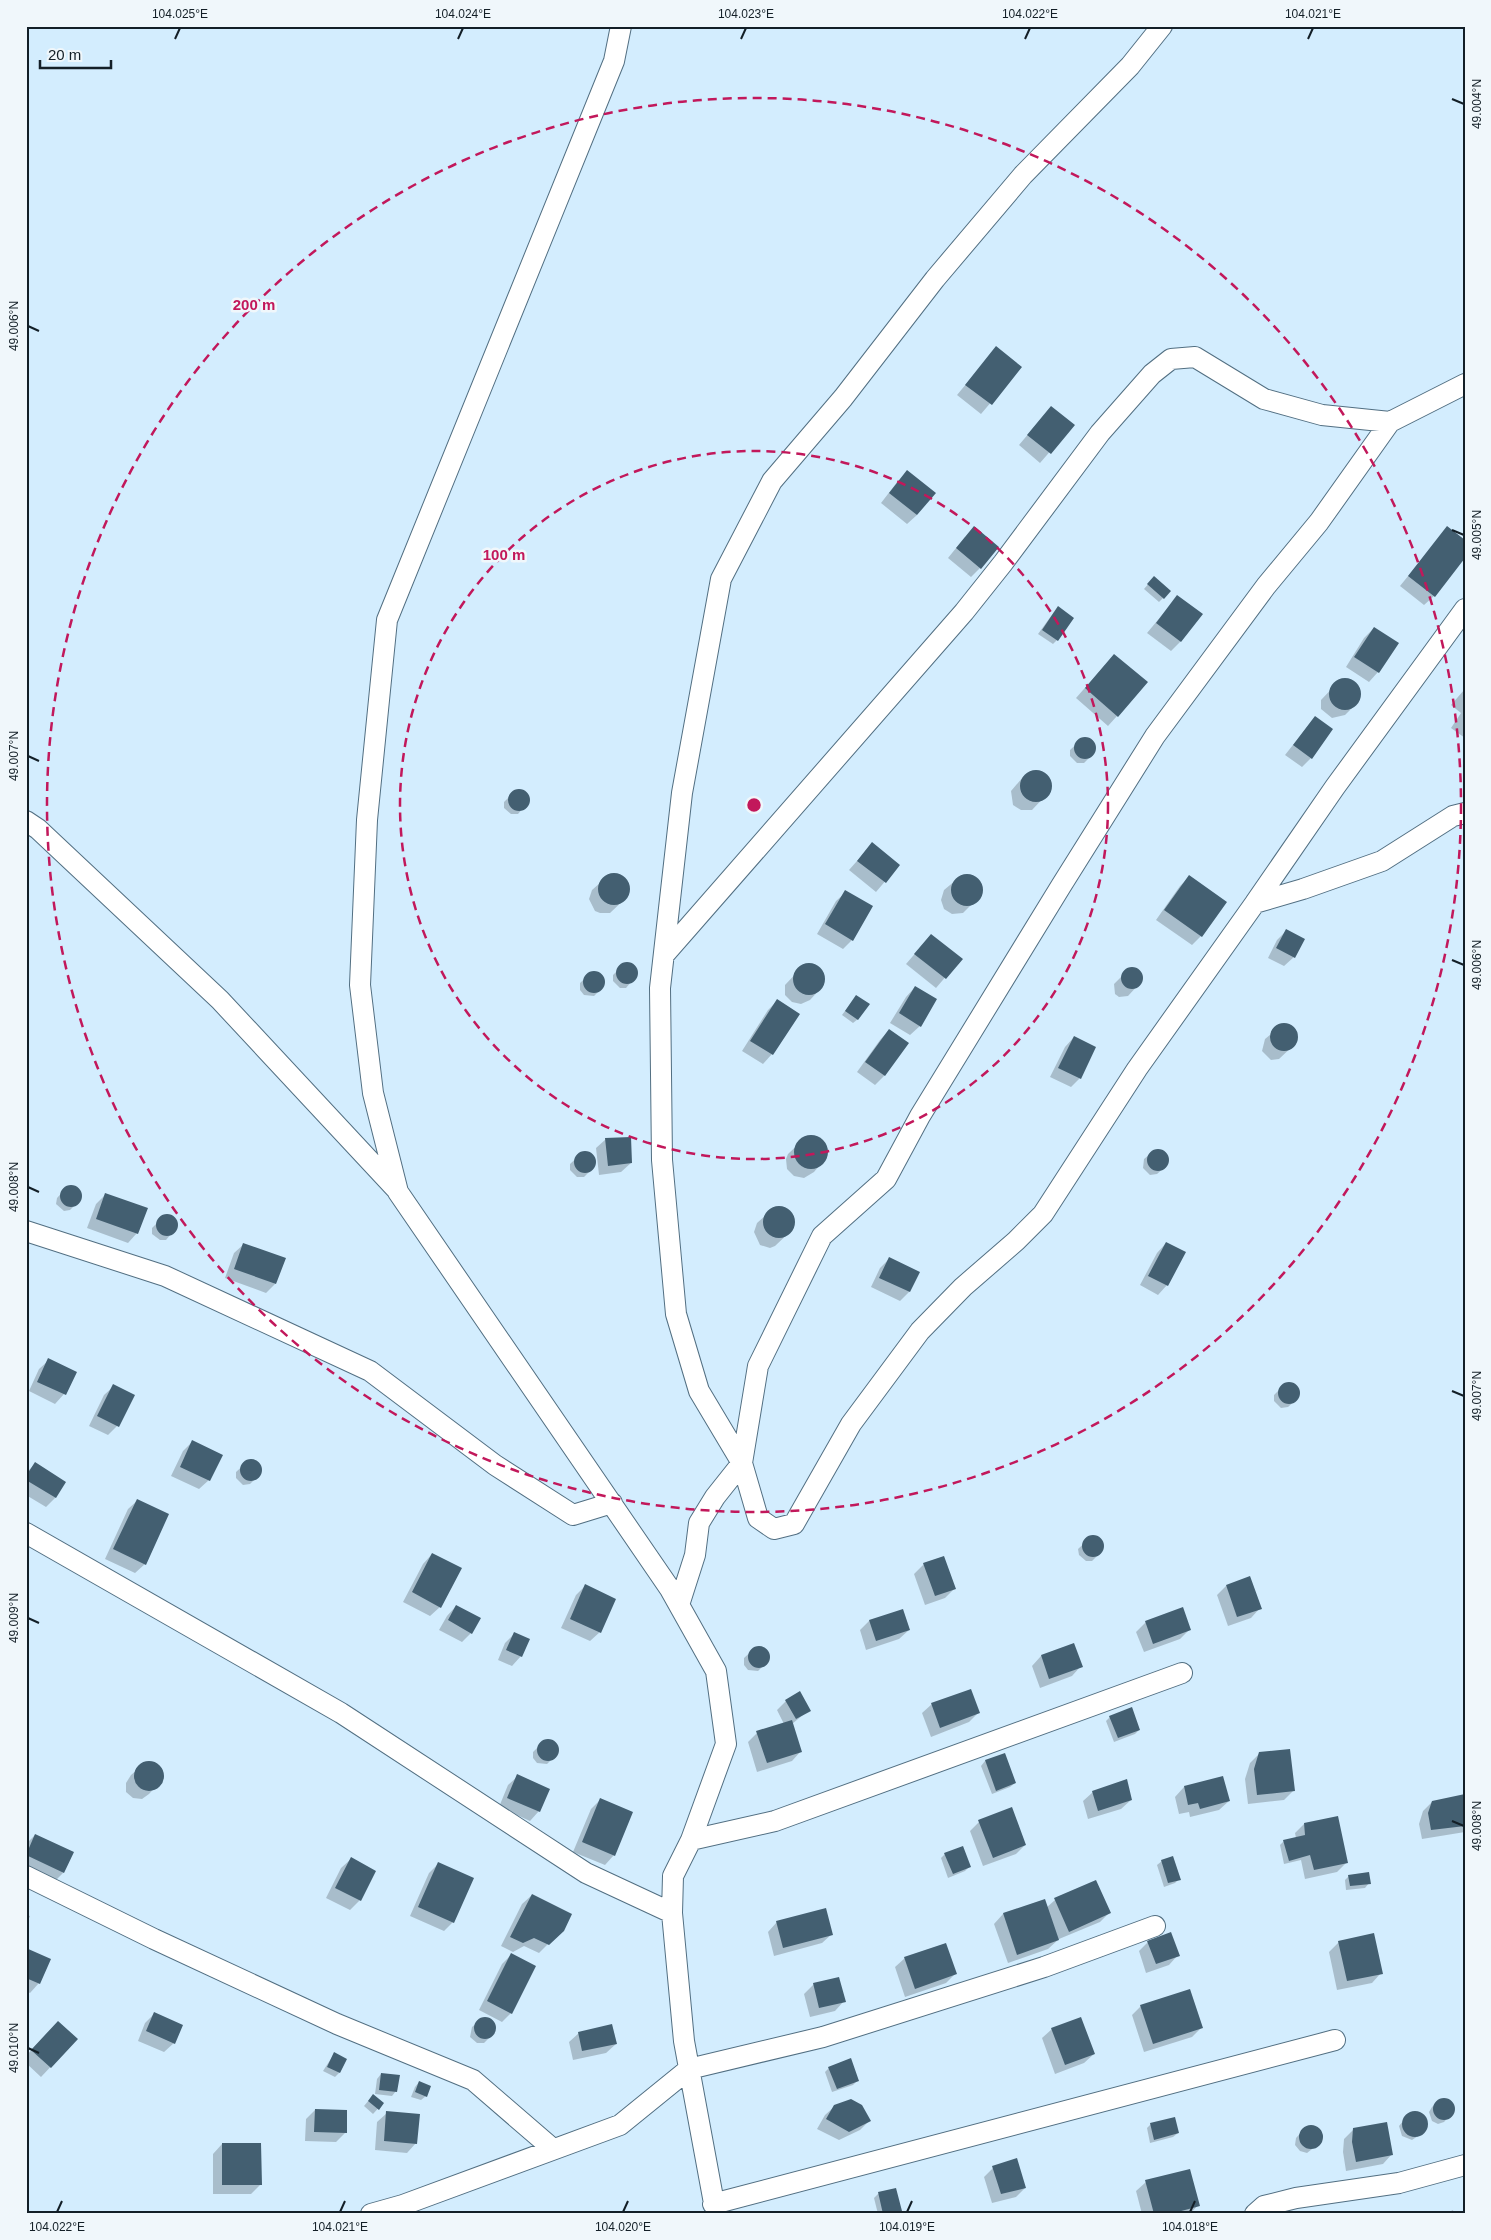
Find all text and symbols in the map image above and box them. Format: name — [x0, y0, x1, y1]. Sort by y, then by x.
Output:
text: 104.025°E — [152, 7, 208, 21]
text: 104.024°E — [435, 7, 491, 21]
text: 104.023°E — [718, 7, 774, 21]
text: 104.022°E — [1002, 7, 1058, 21]
text: 104.021°E — [1285, 7, 1341, 21]
scale bar — [40, 38, 111, 70]
text: 20 m — [48, 46, 81, 63]
text: 49.004°N — [1470, 79, 1484, 129]
text: 200 m — [233, 296, 275, 313]
text: 49.006°N — [7, 301, 21, 351]
text: 49.005°N — [1470, 510, 1484, 560]
text: 100 m — [483, 546, 525, 563]
text: 49.007°N — [7, 731, 21, 781]
centre of rings — [745, 796, 763, 814]
text: 49.006°N — [1470, 940, 1484, 990]
text: 49.008°N — [7, 1162, 21, 1212]
text: 49.007°N — [1470, 1371, 1484, 1421]
text: 49.009°N — [7, 1593, 21, 1643]
text: 49.008°N — [1470, 1801, 1484, 1851]
text: 49.010°N — [7, 2023, 21, 2073]
text: 104.022°E — [29, 2220, 85, 2234]
text: 104.021°E — [312, 2220, 368, 2234]
text: 104.020°E — [595, 2220, 651, 2234]
text: 104.019°E — [879, 2220, 935, 2234]
text: 104.018°E — [1162, 2220, 1218, 2234]

